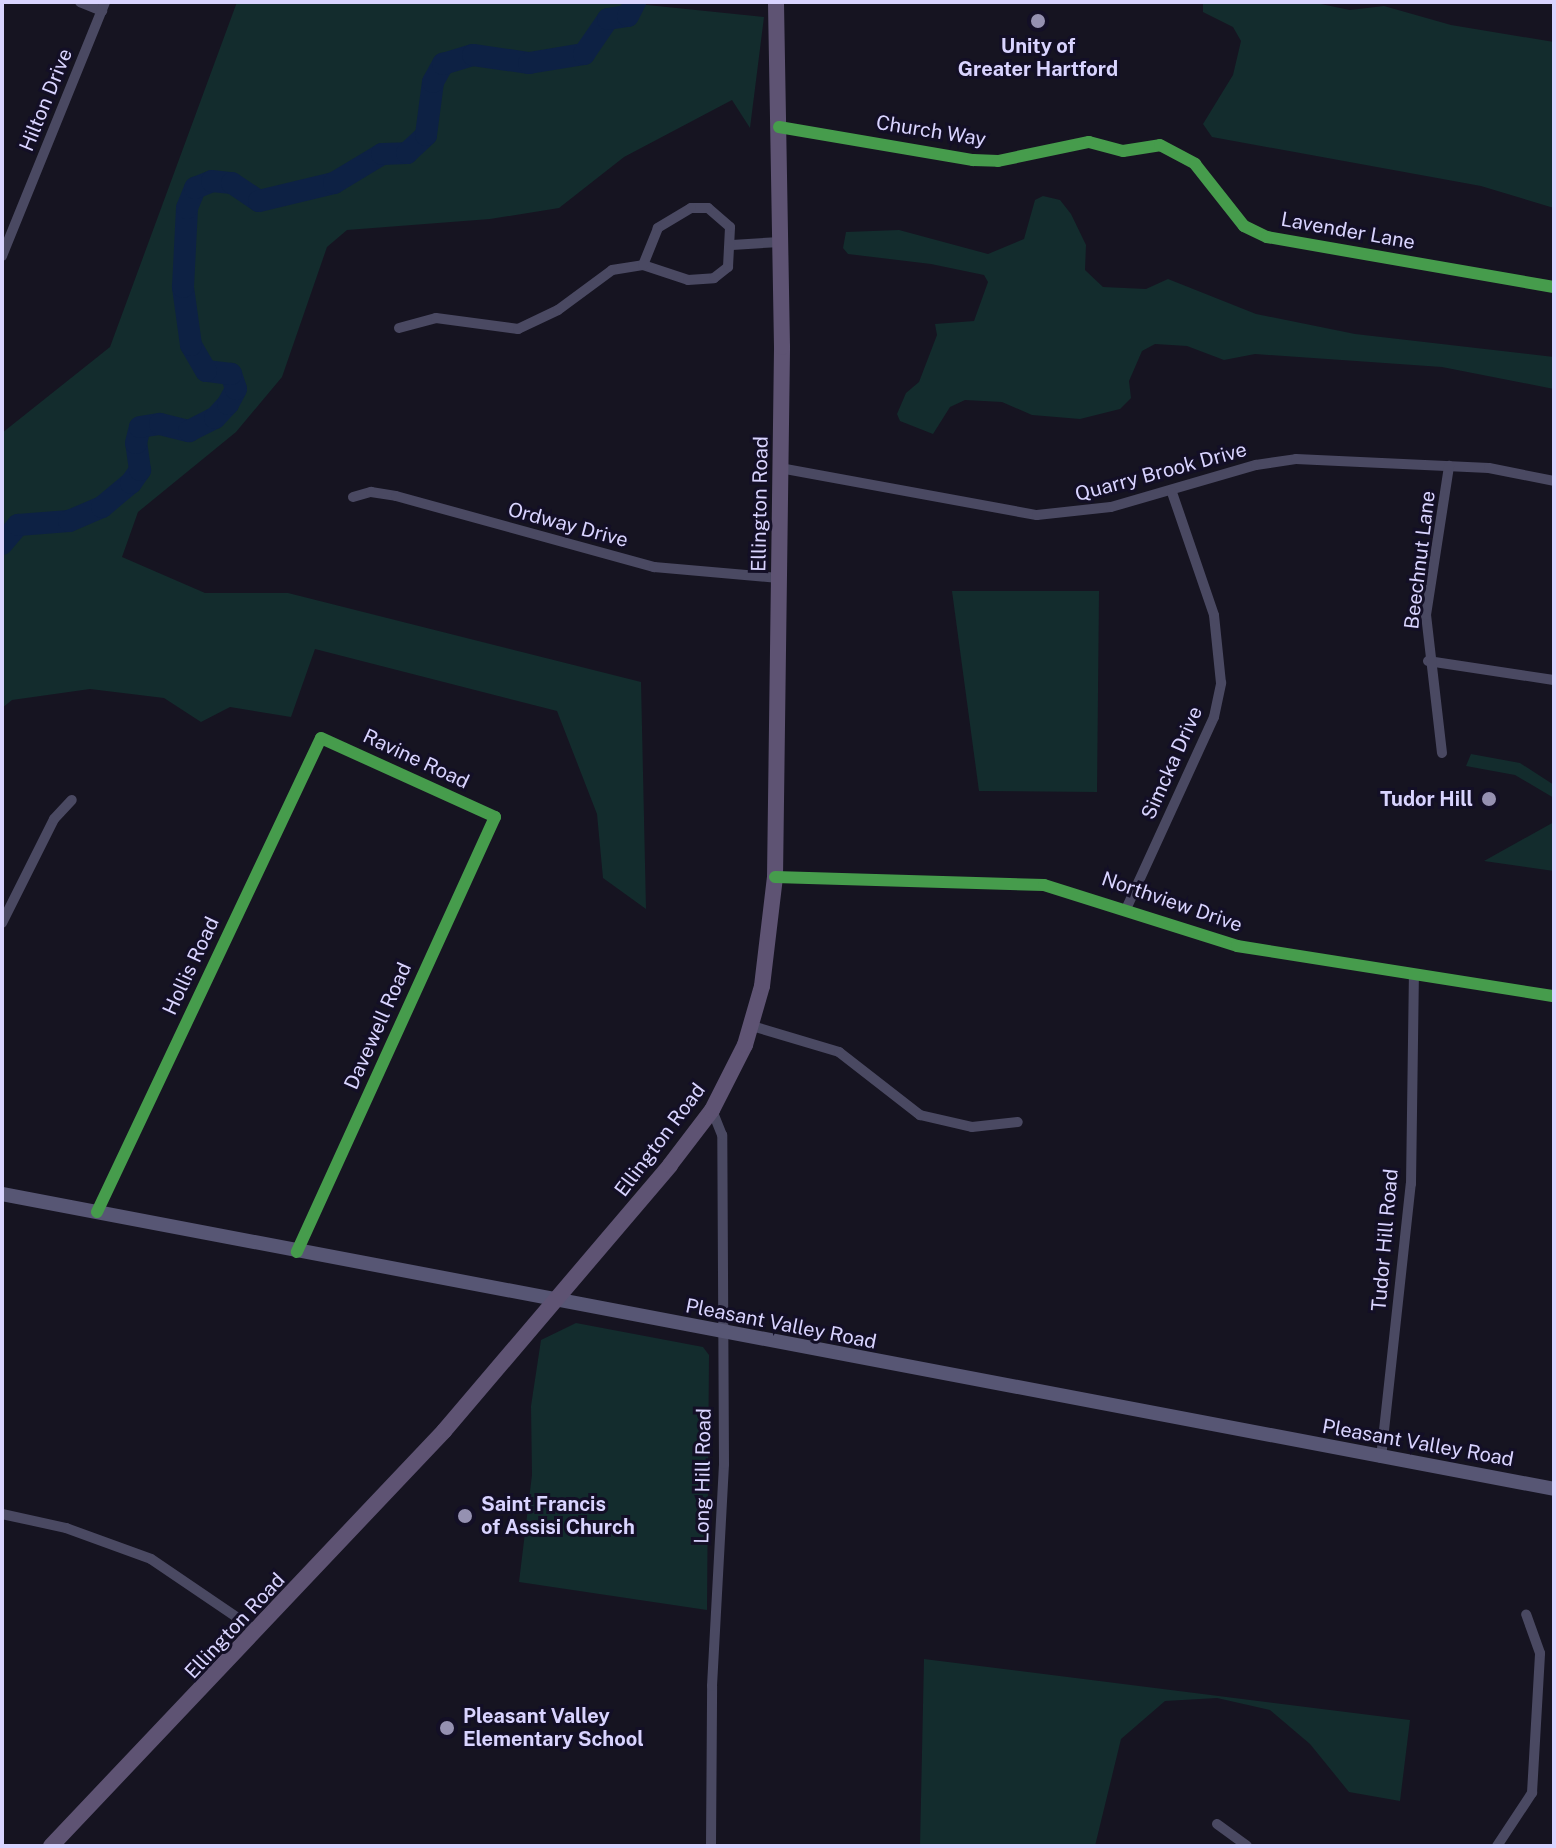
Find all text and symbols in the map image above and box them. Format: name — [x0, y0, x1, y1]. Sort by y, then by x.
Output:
marker: Unity of Greater Hartford — [1029, 12, 1047, 30]
place label: Unity of Greater Hartford — [958, 34, 1118, 81]
street label: Hilton Drive — [15, 45, 77, 155]
street label: Church Way — [874, 110, 988, 152]
street label: Lavender Lane — [1279, 207, 1417, 255]
street label: Ellington Road — [747, 436, 773, 572]
street label: Quarry Brook Drive — [1073, 438, 1249, 506]
street label: Beechnut Lane — [1400, 489, 1440, 631]
street label: Ordway Drive — [505, 497, 631, 553]
street label: Simcka Drive — [1136, 703, 1208, 823]
street label: Ravine Road — [359, 724, 473, 794]
place label: Tudor Hill — [1380, 787, 1473, 811]
marker: Tudor Hill — [1480, 790, 1498, 808]
street label: Northview Drive — [1098, 867, 1246, 937]
street label: Hollis Road — [158, 913, 224, 1019]
street label: Davewell Road — [339, 959, 417, 1093]
street label: Ellington Road — [610, 1079, 710, 1201]
street label: Tudor Hill Road — [1367, 1168, 1403, 1312]
street label: Pleasant Valley Road — [683, 1294, 879, 1354]
street label: Long Hill Road — [690, 1408, 716, 1544]
street label: Pleasant Valley Road — [1320, 1414, 1516, 1472]
place label: Saint Francis of Assisi Church — [481, 1492, 635, 1539]
marker: Saint Francis of Assisi Church — [456, 1507, 474, 1525]
street label: Ellington Road — [180, 1568, 290, 1684]
place label: Pleasant Valley Elementary School — [463, 1704, 644, 1751]
marker: Pleasant Valley Elementary School — [438, 1719, 456, 1737]

